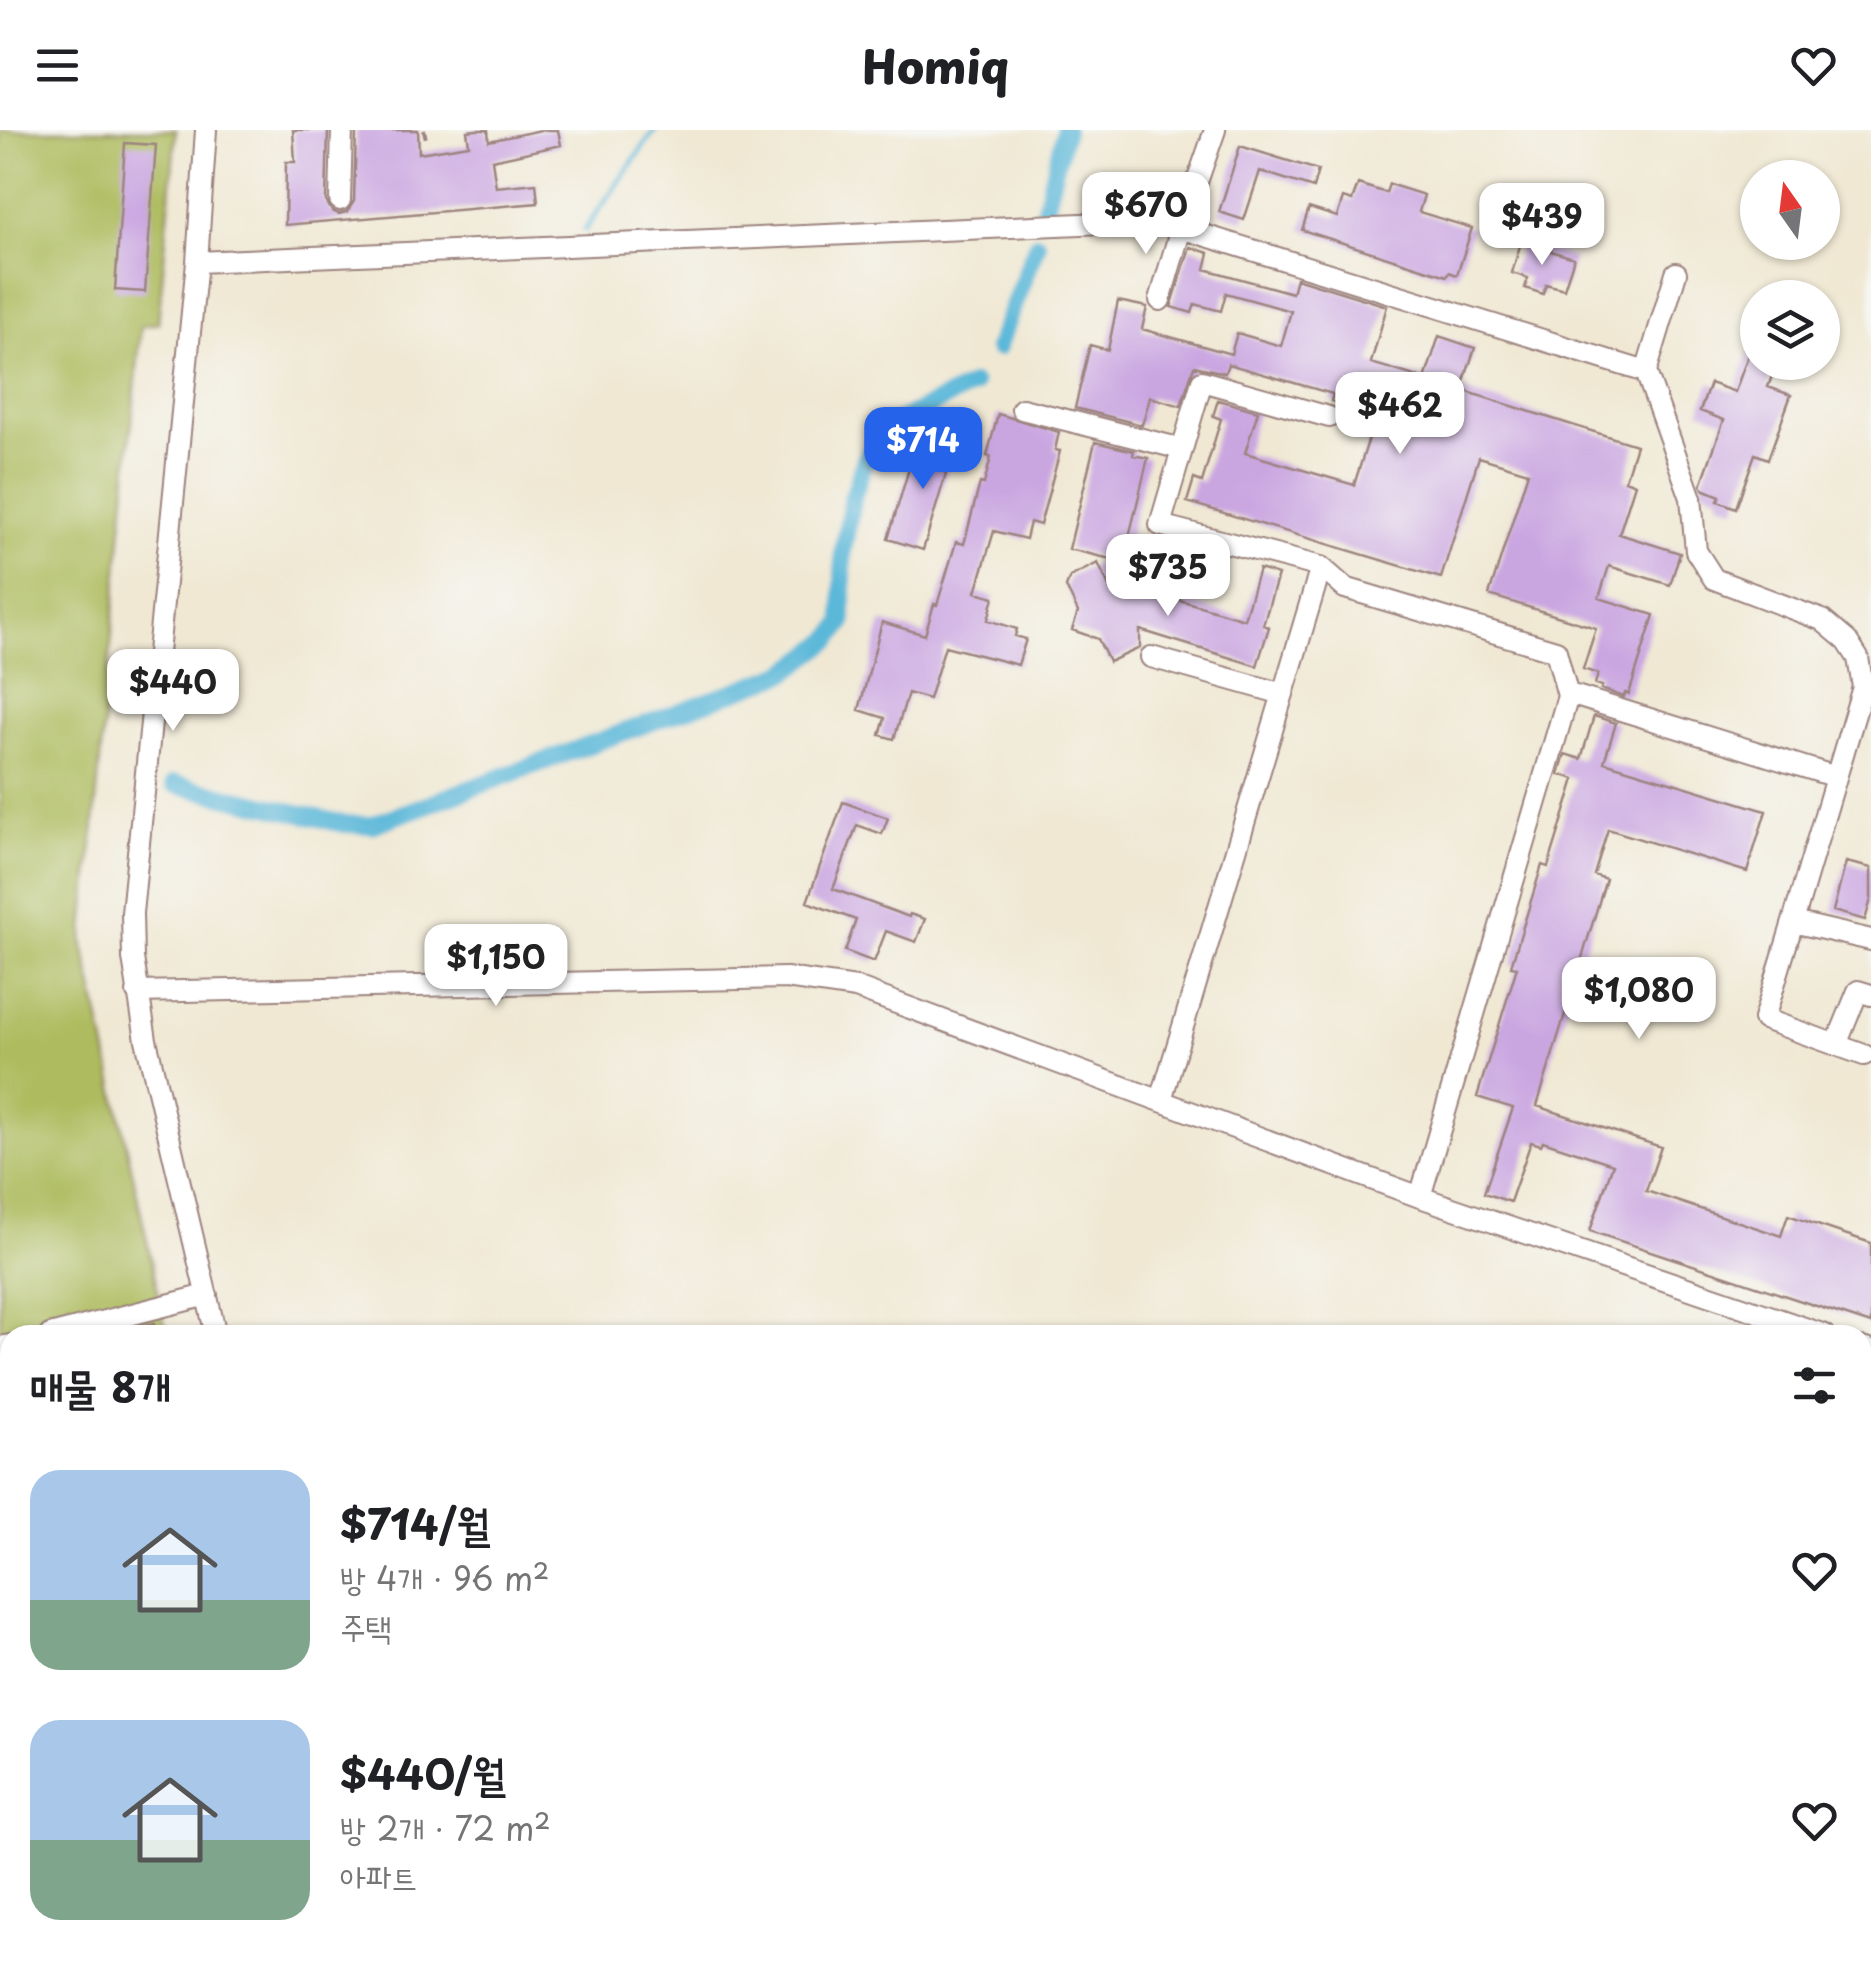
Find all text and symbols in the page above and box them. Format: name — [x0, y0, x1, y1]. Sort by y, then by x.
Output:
text: Homiq — [862, 31, 1009, 99]
icon: menu — [30, 38, 85, 93]
icon: heart — [1786, 38, 1841, 93]
north arrow — [1740, 160, 1840, 260]
map controls — [1740, 160, 1840, 380]
pin: $670 — [1087, 172, 1205, 257]
text: $670 — [1104, 180, 1188, 228]
pin: $439 — [1483, 183, 1601, 268]
text: $439 — [1501, 191, 1583, 239]
button: layers — [1740, 280, 1840, 380]
pin: $462 — [1341, 372, 1459, 457]
text: $462 — [1357, 380, 1443, 428]
pin: $714 — [864, 407, 982, 492]
text: $714 — [886, 415, 960, 463]
pin: $735 — [1109, 534, 1227, 619]
text: $735 — [1128, 542, 1208, 590]
pin: $440 — [114, 649, 232, 734]
text: $440 — [129, 657, 217, 705]
pin: $1,150 — [415, 924, 577, 1009]
text: $1,150 — [446, 932, 546, 980]
pin: $1,080 — [1558, 957, 1720, 1042]
text: $1,080 — [1584, 965, 1694, 1013]
text: 매물 8개 — [30, 1354, 171, 1417]
icon: filters — [1787, 1358, 1842, 1413]
text: $714/월 — [340, 1491, 490, 1554]
icon: home — [110, 1510, 230, 1630]
icon: heart — [1787, 1543, 1842, 1598]
text: 방 4개 · 96 m² — [340, 1554, 549, 1602]
text: 주택 — [340, 1602, 392, 1650]
text: $440/월 — [340, 1741, 506, 1804]
icon: home — [110, 1760, 230, 1880]
icon: heart — [1787, 1793, 1842, 1848]
text: 방 2개 · 72 m² — [340, 1804, 551, 1852]
text: 아파트 — [340, 1852, 417, 1900]

